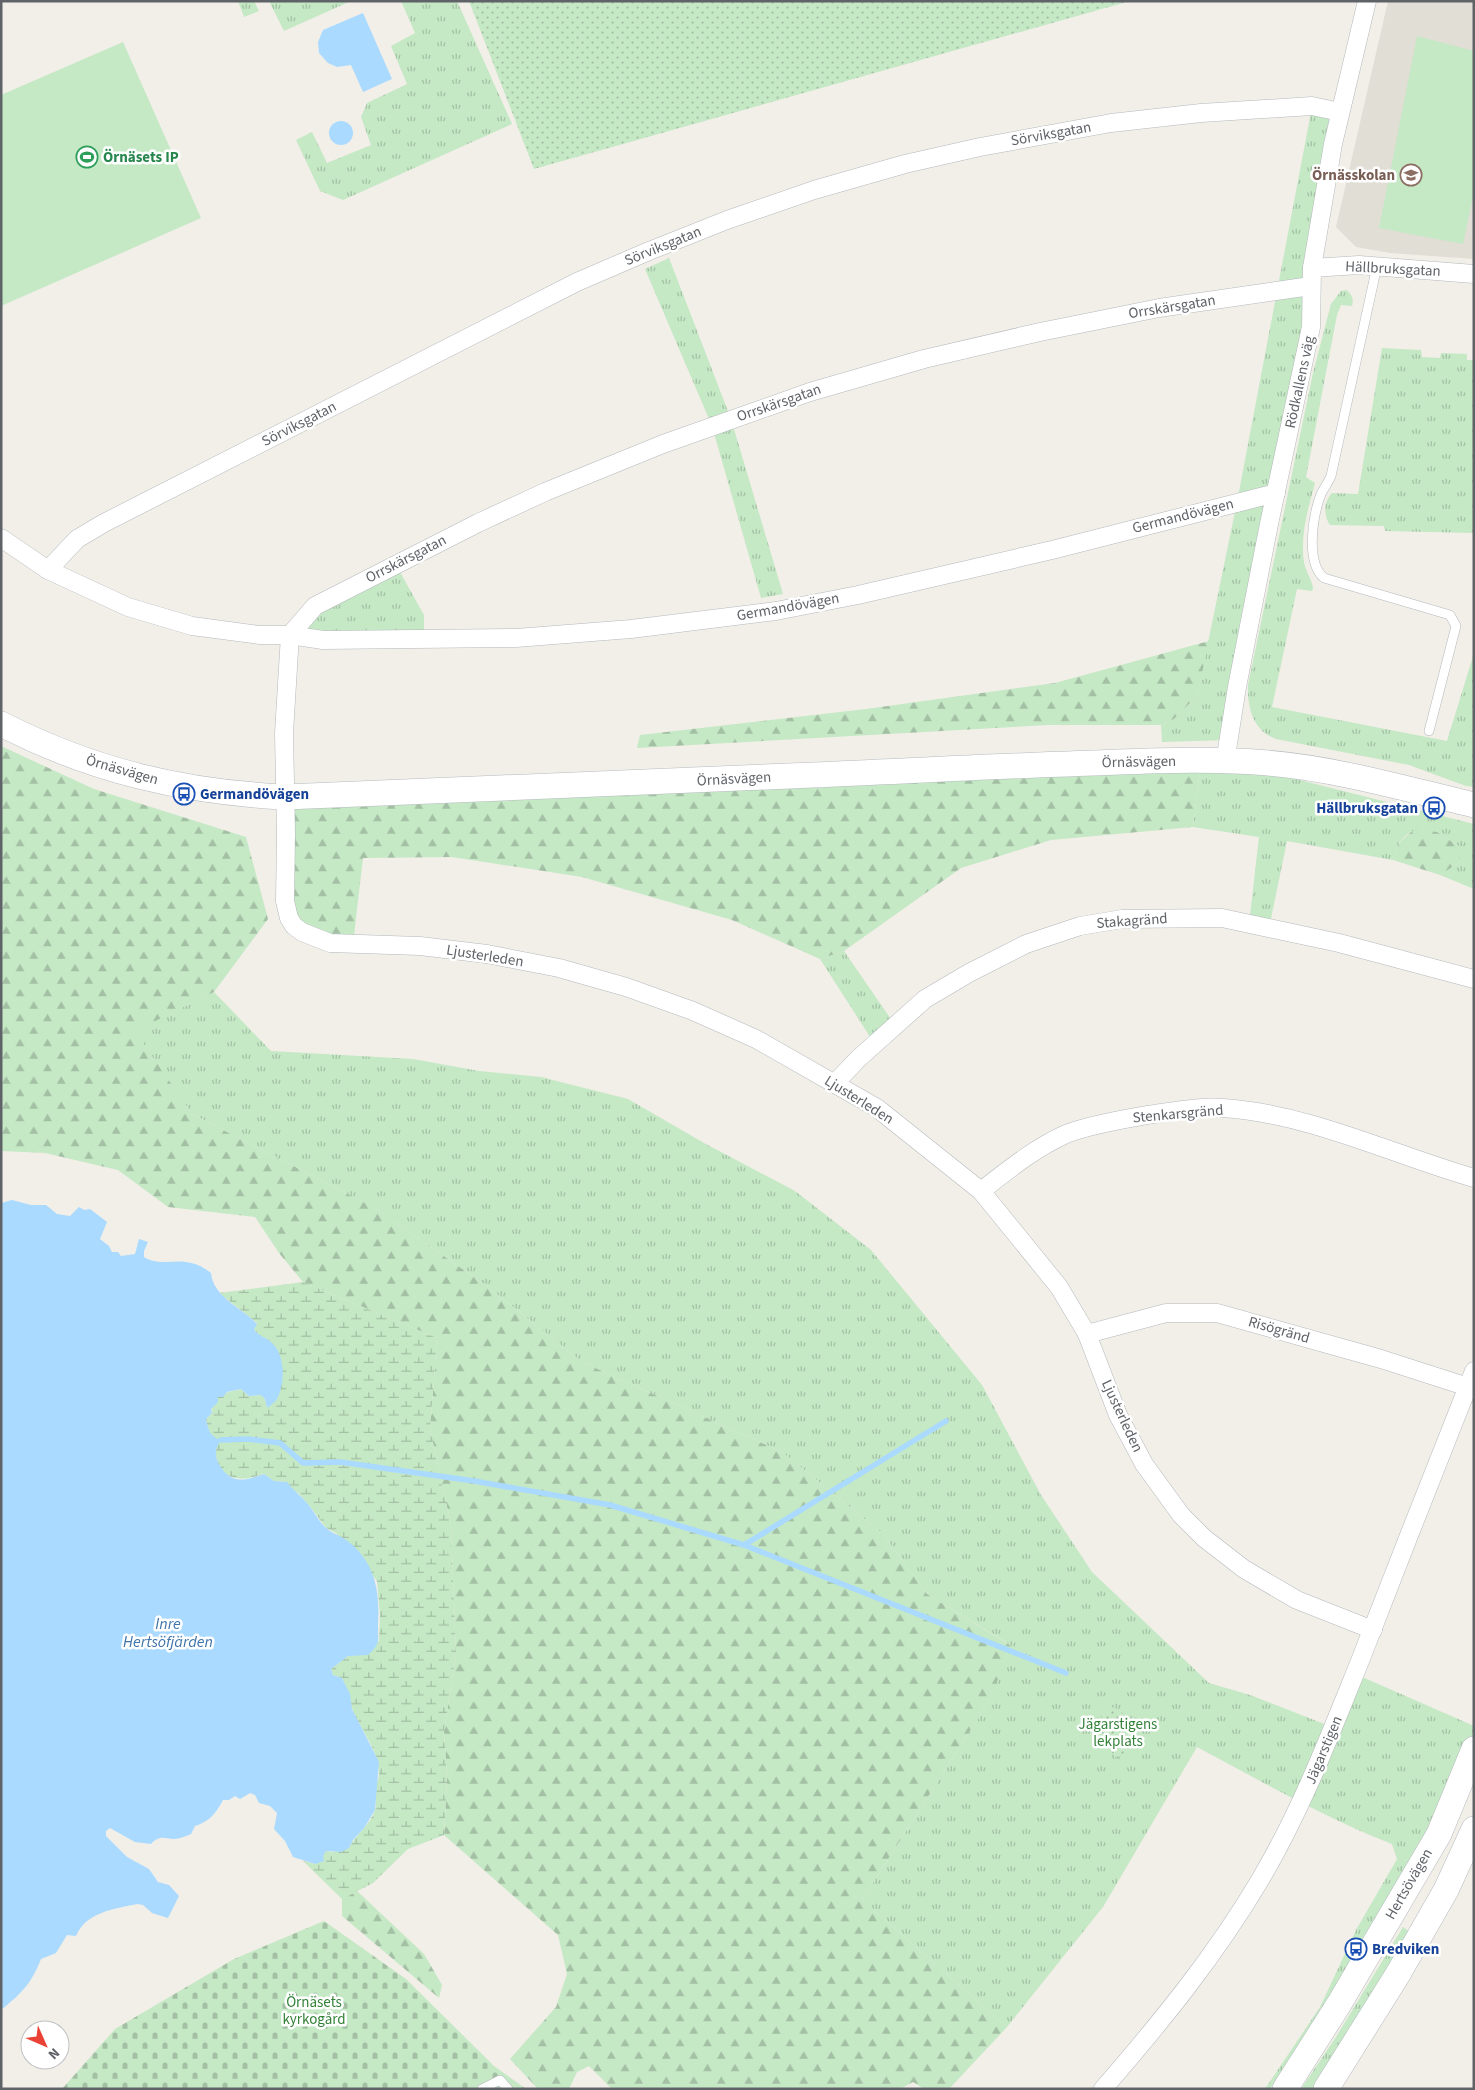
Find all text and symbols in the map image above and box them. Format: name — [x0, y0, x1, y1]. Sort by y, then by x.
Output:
street label: Sörviksgatan — [1009, 117, 1093, 151]
sports icon: Örnäsets IP — [75, 145, 99, 169]
place label: Örnäsets IP — [103, 147, 179, 168]
school or university icon: Örnässkolan — [1399, 163, 1423, 187]
place label: Örnässkolan — [1312, 165, 1395, 186]
street label: Sörviksgatan — [621, 221, 705, 271]
street label: Hällbruksgatan — [1345, 256, 1441, 282]
street label: Orrskärsgatan — [1127, 290, 1217, 324]
street label: Rödkallens väg — [1280, 333, 1320, 430]
street label: Orrskärsgatan — [734, 379, 824, 427]
street label: Sörviksgatan — [258, 396, 340, 452]
street label: Germandövägen — [1130, 493, 1236, 539]
street label: Orrskärsgatan — [362, 530, 450, 588]
street label: Germandövägen — [735, 588, 841, 626]
street label: Örnäsvägen — [83, 750, 161, 790]
street label: Örnäsvägen — [1102, 751, 1176, 773]
street label: Örnäsvägen — [696, 767, 772, 791]
bus stop icon: Germandövägen — [172, 782, 196, 806]
place label: Germandövägen — [200, 784, 309, 805]
bus stop icon: Hällbruksgatan — [1422, 796, 1446, 820]
place label: Hällbruksgatan — [1316, 798, 1418, 819]
street label: Stakagränd — [1096, 908, 1168, 934]
street label: Ljusterleden — [445, 940, 525, 972]
street label: Ljusterleden — [820, 1070, 898, 1130]
street label: Stenkarsgränd — [1132, 1100, 1224, 1128]
street label: Risögränd — [1246, 1311, 1312, 1349]
street label: Ljusterleden — [1096, 1376, 1148, 1456]
water label: Inre Hertsöfjärden — [123, 1613, 213, 1653]
street label: Jägarstigen — [1300, 1713, 1348, 1787]
park label: Jägarstigens lekplats — [1079, 1714, 1157, 1752]
street label: Hertsövägen — [1380, 1845, 1438, 1923]
bus stop icon: Bredviken — [1344, 1937, 1368, 1961]
place label: Bredviken — [1372, 1939, 1439, 1960]
park label: Örnäsets kyrkogård — [282, 1992, 346, 2030]
north arrow — [20, 2020, 70, 2070]
text: N — [43, 2043, 64, 2064]

